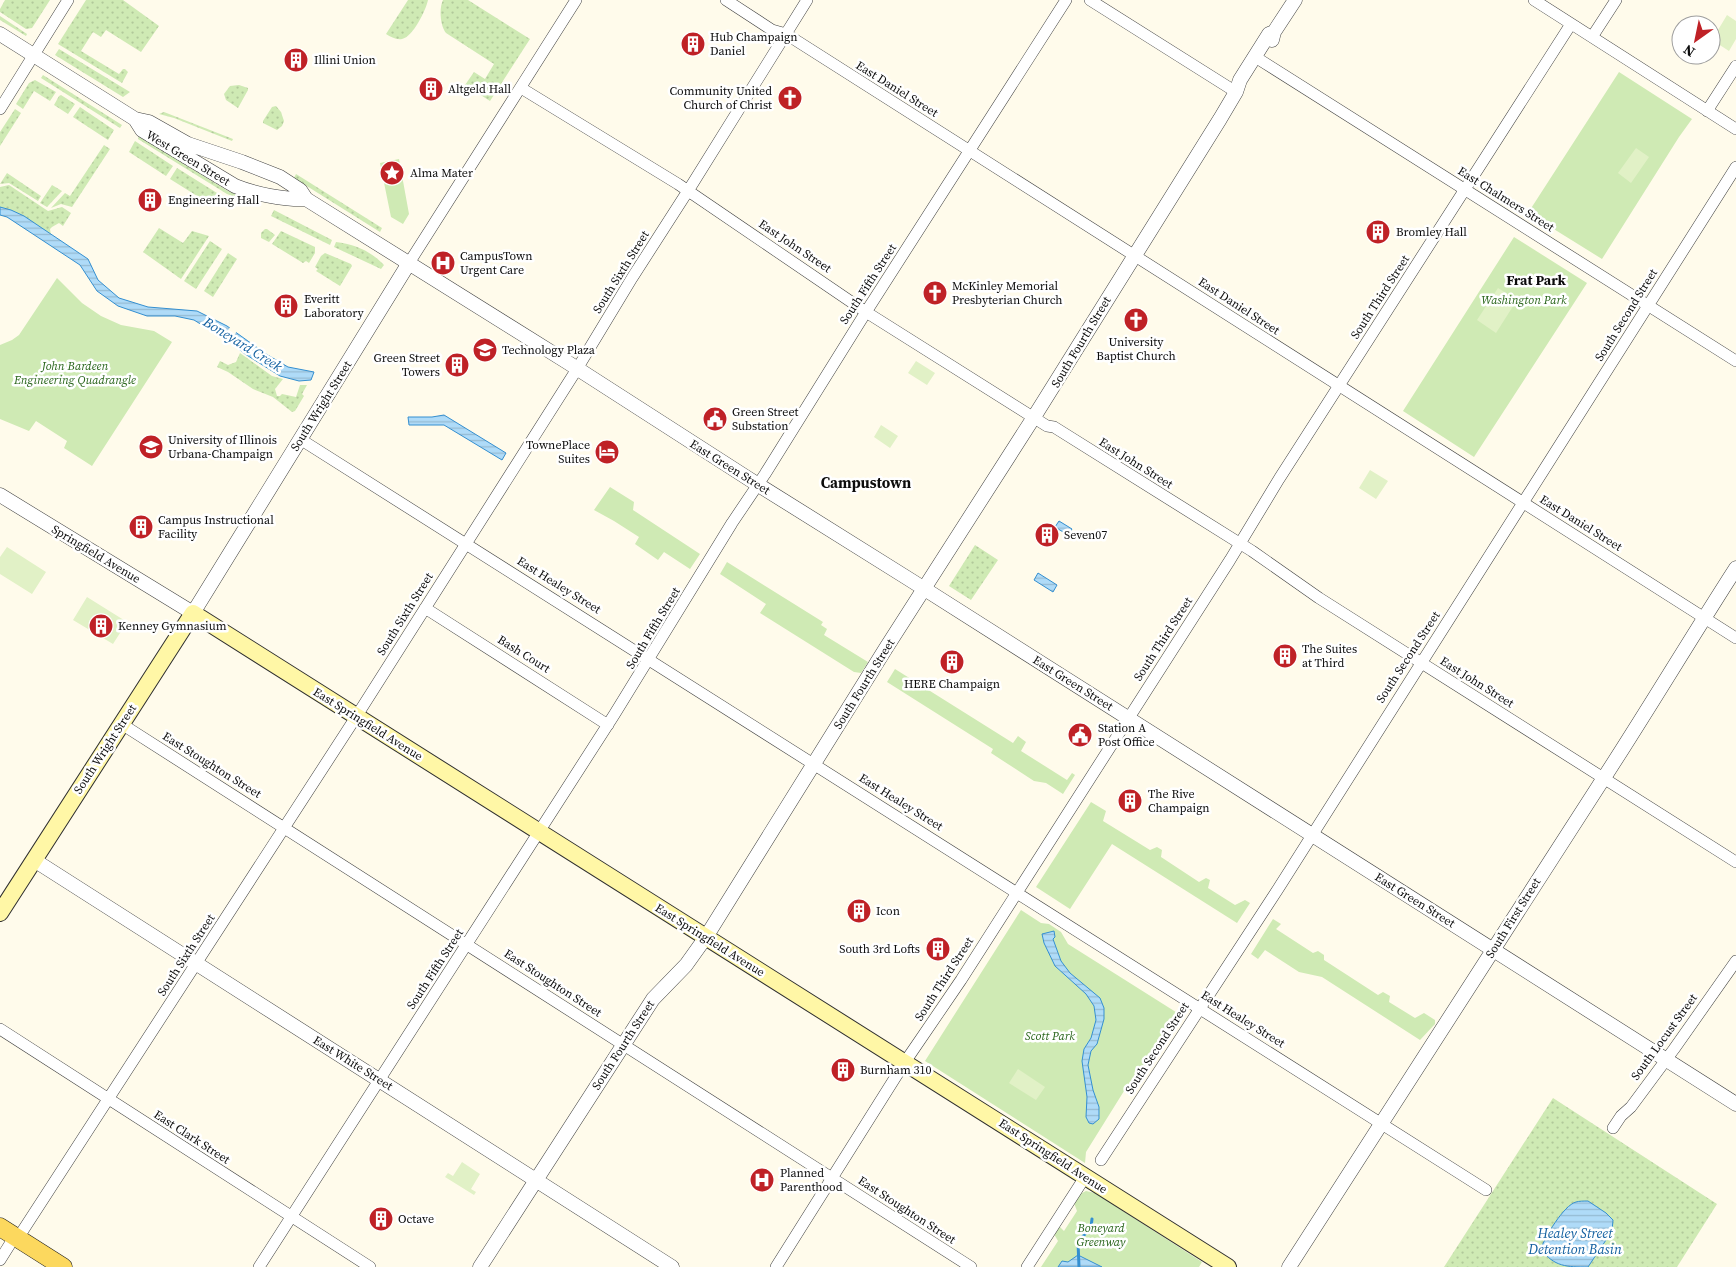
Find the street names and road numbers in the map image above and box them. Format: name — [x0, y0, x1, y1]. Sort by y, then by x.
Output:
street label: East Daniel Street — [853, 57, 941, 121]
street label: West Green Street — [143, 127, 233, 189]
street label: East Chalmers Street — [1455, 163, 1557, 235]
street label: East John Street — [756, 216, 834, 276]
street label: South Sixth Street — [589, 228, 653, 316]
street label: South Fifth Street — [836, 241, 900, 327]
street label: South Third Street — [1347, 252, 1413, 342]
street label: South Second Street — [1591, 266, 1661, 364]
street label: East Daniel Street — [1195, 274, 1283, 338]
street label: South Fourth Street — [1047, 293, 1115, 391]
street label: South Wright Street — [287, 358, 355, 454]
street label: East John Street — [1096, 434, 1176, 492]
street label: East Green Street — [687, 436, 773, 498]
street label: East Daniel Street — [1537, 491, 1625, 555]
street label: Springfield Avenue — [49, 521, 143, 587]
street label: East Healey Street — [514, 553, 604, 617]
street label: South Sixth Street — [373, 570, 437, 658]
street label: South Fifth Street — [622, 584, 684, 672]
street label: South Third Street — [1130, 594, 1196, 684]
street label: South Second Street — [1372, 608, 1444, 706]
street label: Bash Court — [495, 632, 553, 676]
street label: South Fourth Street — [830, 636, 898, 732]
street label: East Green Street — [1030, 652, 1116, 714]
street label: East John Street — [1437, 653, 1517, 711]
street label: East Springfield Avenue — [310, 684, 426, 764]
street label: South Wright Street — [70, 701, 140, 797]
street label: East Stoughton Street — [160, 728, 264, 802]
street label: East Healey Street — [856, 770, 946, 834]
street label: East Green Street — [1372, 869, 1458, 931]
street label: South First Street — [1482, 875, 1544, 961]
street label: East Springfield Avenue — [652, 900, 768, 980]
street label: South Sixth Street — [154, 911, 218, 999]
street label: South Fifth Street — [403, 926, 467, 1012]
street label: South Third Street — [911, 934, 977, 1024]
street label: East Stoughton Street — [501, 945, 605, 1021]
street label: East Healey Street — [1198, 987, 1288, 1051]
street label: South Locust Street — [1627, 991, 1701, 1083]
street label: South Fourth Street — [588, 997, 658, 1093]
street label: South Second Street — [1121, 999, 1193, 1097]
street label: East White Street — [310, 1032, 396, 1094]
street label: East Clark Street — [151, 1106, 233, 1168]
street label: East Springfield Avenue — [996, 1115, 1110, 1197]
street label: East Stoughton Street — [855, 1172, 959, 1248]

